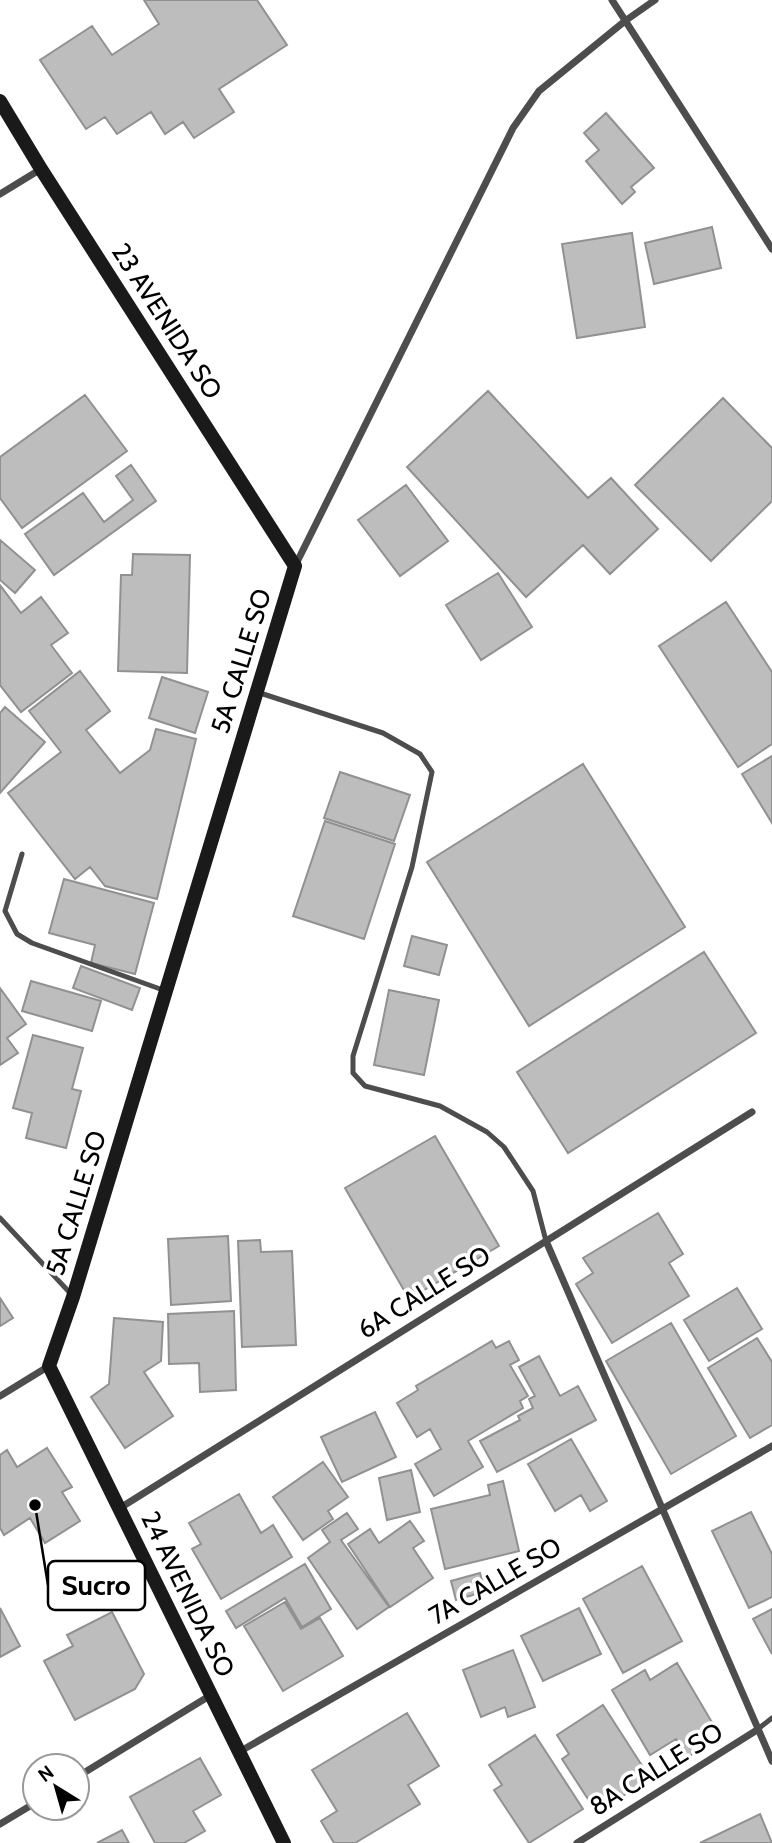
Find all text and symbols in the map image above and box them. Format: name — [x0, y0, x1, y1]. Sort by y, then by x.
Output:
street label: 23 AVENIDA SO — [105, 237, 229, 405]
street label: 5A CALLE SO — [204, 585, 278, 737]
street label: 5A CALLE SO — [39, 1127, 113, 1279]
street label: 6A CALLE SO — [352, 1239, 496, 1345]
street label: 24 AVENIDA SO — [134, 1506, 242, 1682]
street label: 7A CALLE SO — [423, 1530, 567, 1632]
callout: Sucro — [48, 1561, 145, 1610]
text: Sucro — [61, 1568, 131, 1602]
street label: 8A CALLE SO — [583, 1715, 729, 1823]
north arrow — [21, 1752, 91, 1822]
text: N — [34, 1761, 58, 1787]

